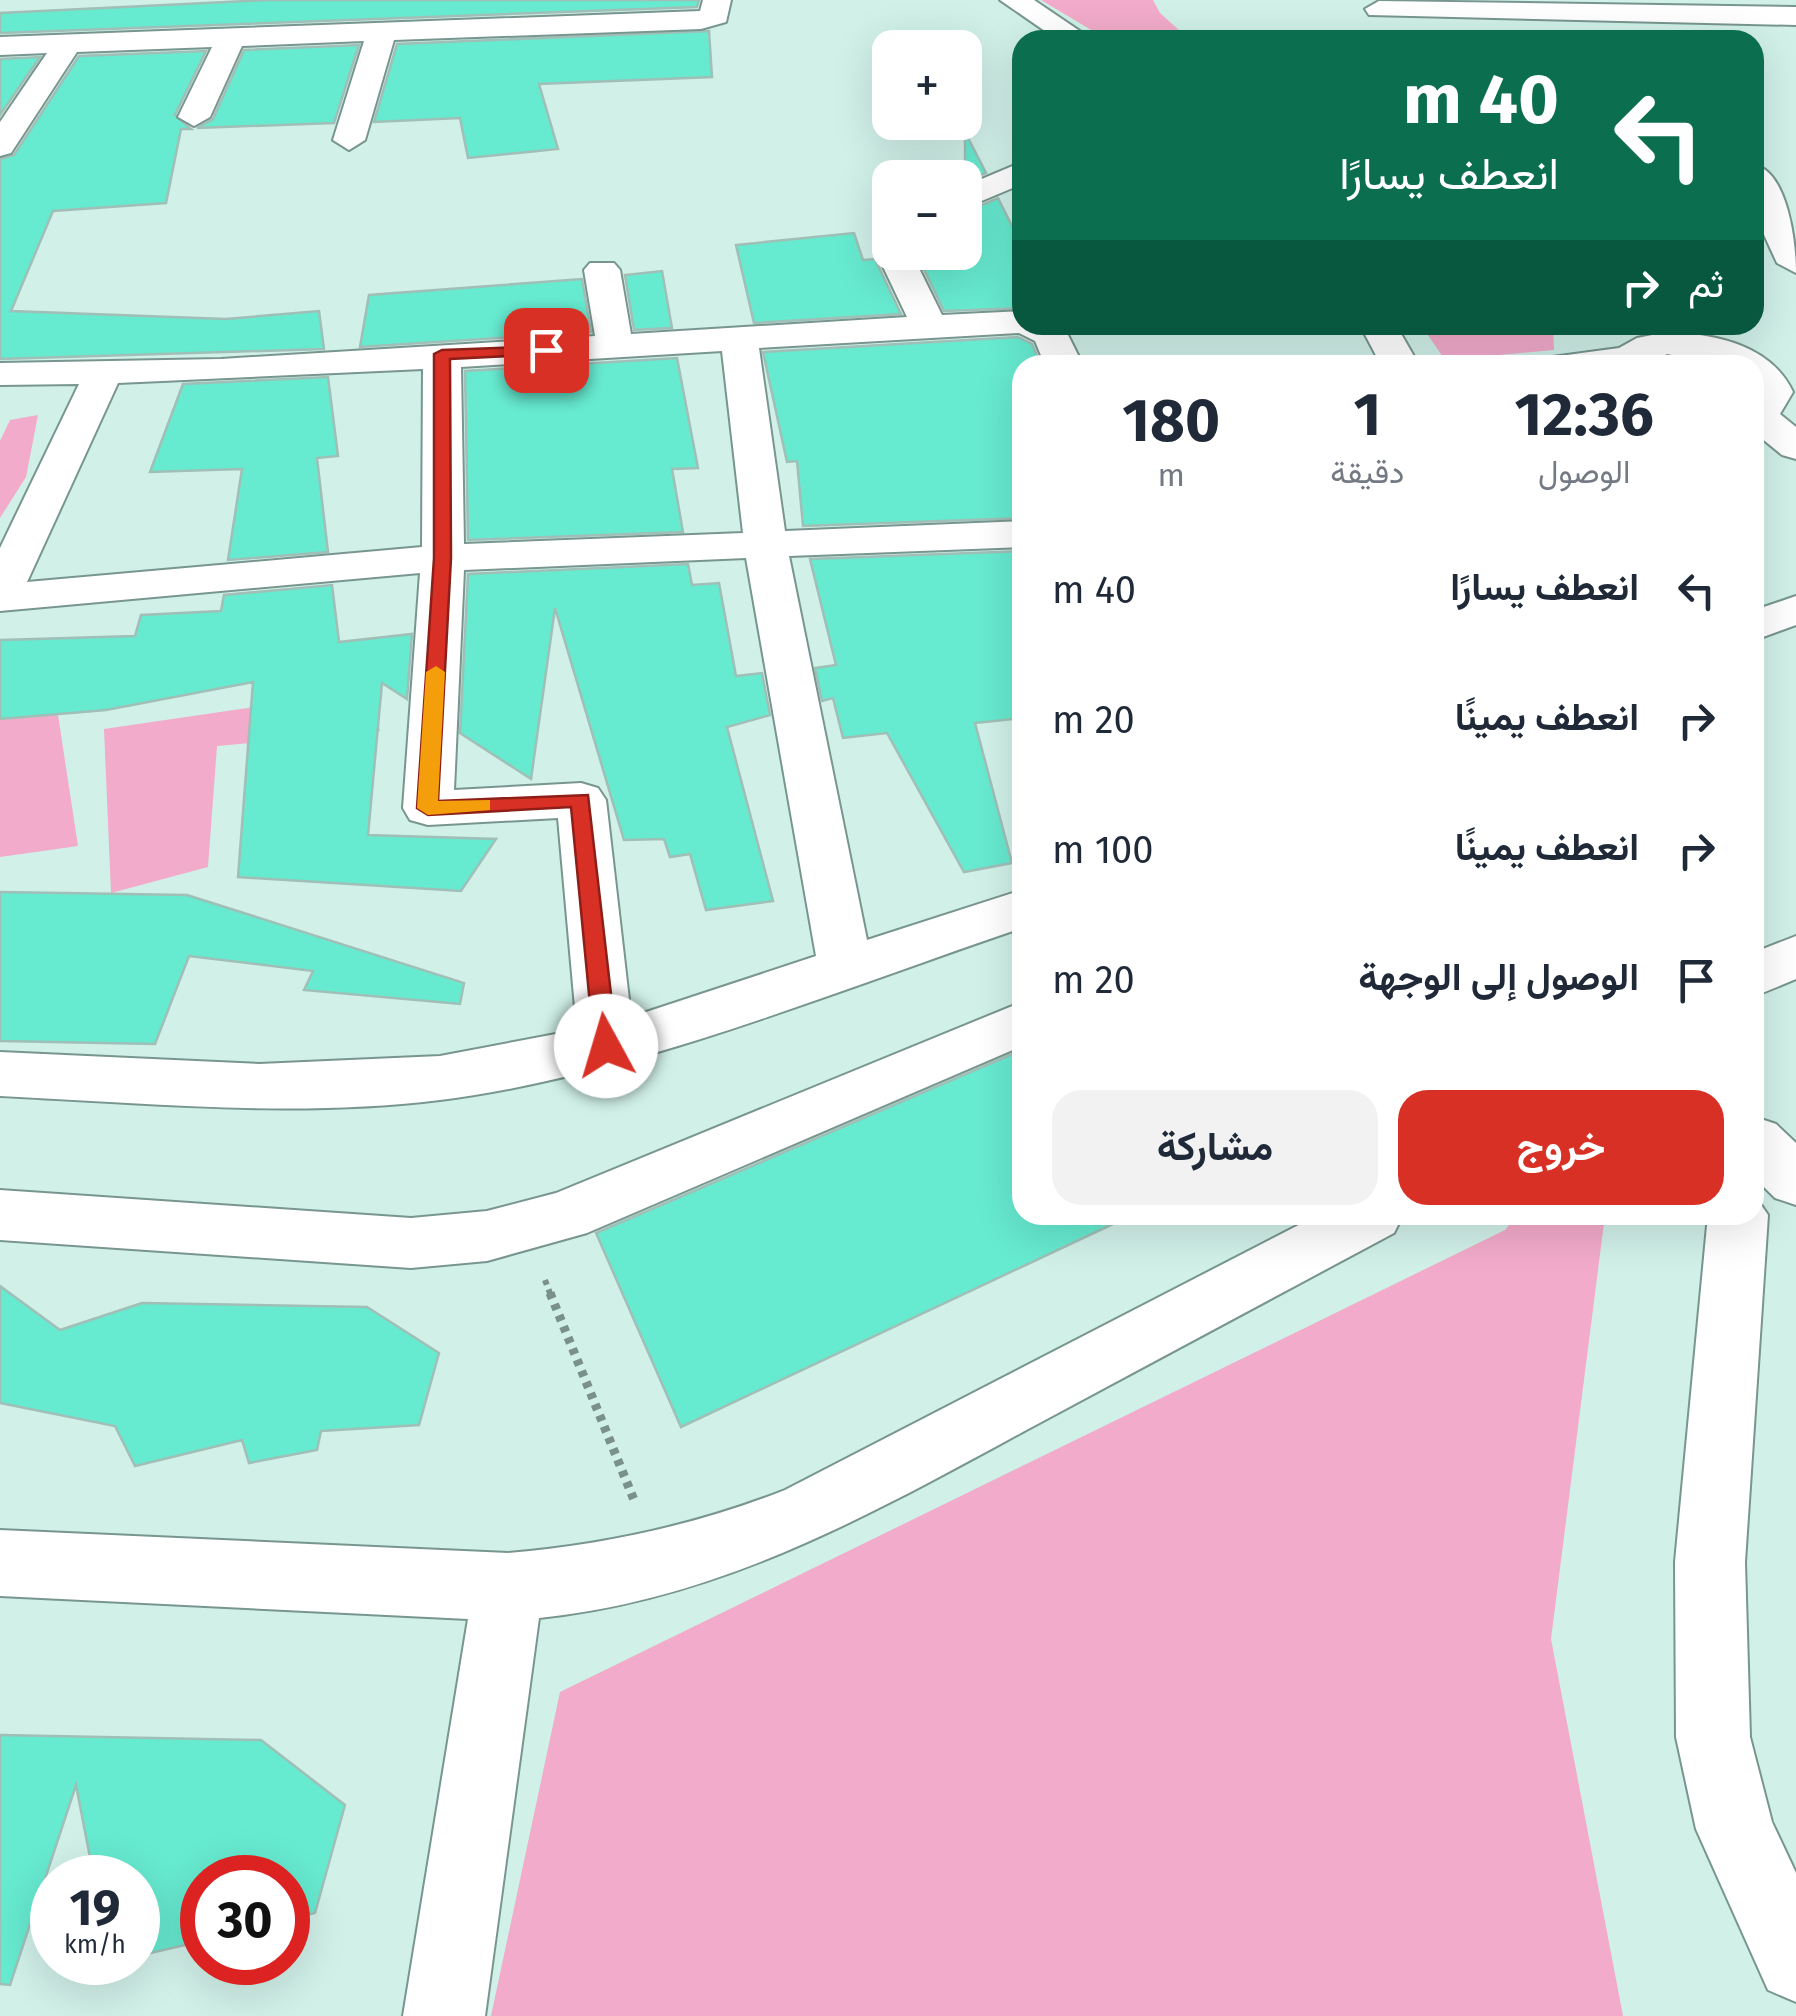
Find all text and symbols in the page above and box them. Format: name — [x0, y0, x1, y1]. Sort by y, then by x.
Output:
map controls — [872, 30, 982, 270]
button: + — [872, 30, 982, 140]
text: 40 m — [1403, 58, 1559, 142]
icon: left — [1594, 70, 1724, 200]
text: انعطف يسارًا — [1339, 147, 1559, 201]
button: − — [872, 160, 982, 270]
icon: right — [1613, 260, 1668, 315]
text: ثم — [1688, 261, 1724, 307]
pin — [504, 308, 589, 393]
icon: arrive — [519, 323, 574, 378]
text: 1 — [1353, 379, 1381, 451]
text: 12:36 — [1515, 379, 1654, 451]
text: 180 — [1122, 385, 1220, 457]
text: دقيقة — [1330, 453, 1404, 491]
text: الوصول — [1538, 453, 1630, 491]
text: m — [1157, 456, 1185, 494]
icon: left — [1669, 563, 1724, 618]
text: انعطف يسارًا — [1450, 564, 1639, 610]
text: 40 m — [1052, 567, 1136, 613]
icon: right — [1669, 693, 1724, 748]
text: انعطف يمينًا — [1455, 694, 1639, 740]
text: 20 m — [1052, 697, 1135, 743]
icon: right — [1669, 823, 1724, 878]
text: انعطف يمينًا — [1455, 824, 1639, 870]
text: 100 m — [1052, 827, 1154, 873]
icon: arrive — [1669, 953, 1724, 1008]
text: الوصول إلى الوجهة — [1358, 954, 1639, 1000]
text: 20 m — [1052, 957, 1135, 1003]
position arrow — [554, 994, 658, 1098]
button: مشاركة — [1052, 1090, 1378, 1205]
button: خروج — [1398, 1090, 1724, 1205]
speed limit sign: 30 — [180, 1855, 310, 1985]
text: 19 — [69, 1878, 121, 1938]
text: km/h — [64, 1930, 126, 1960]

